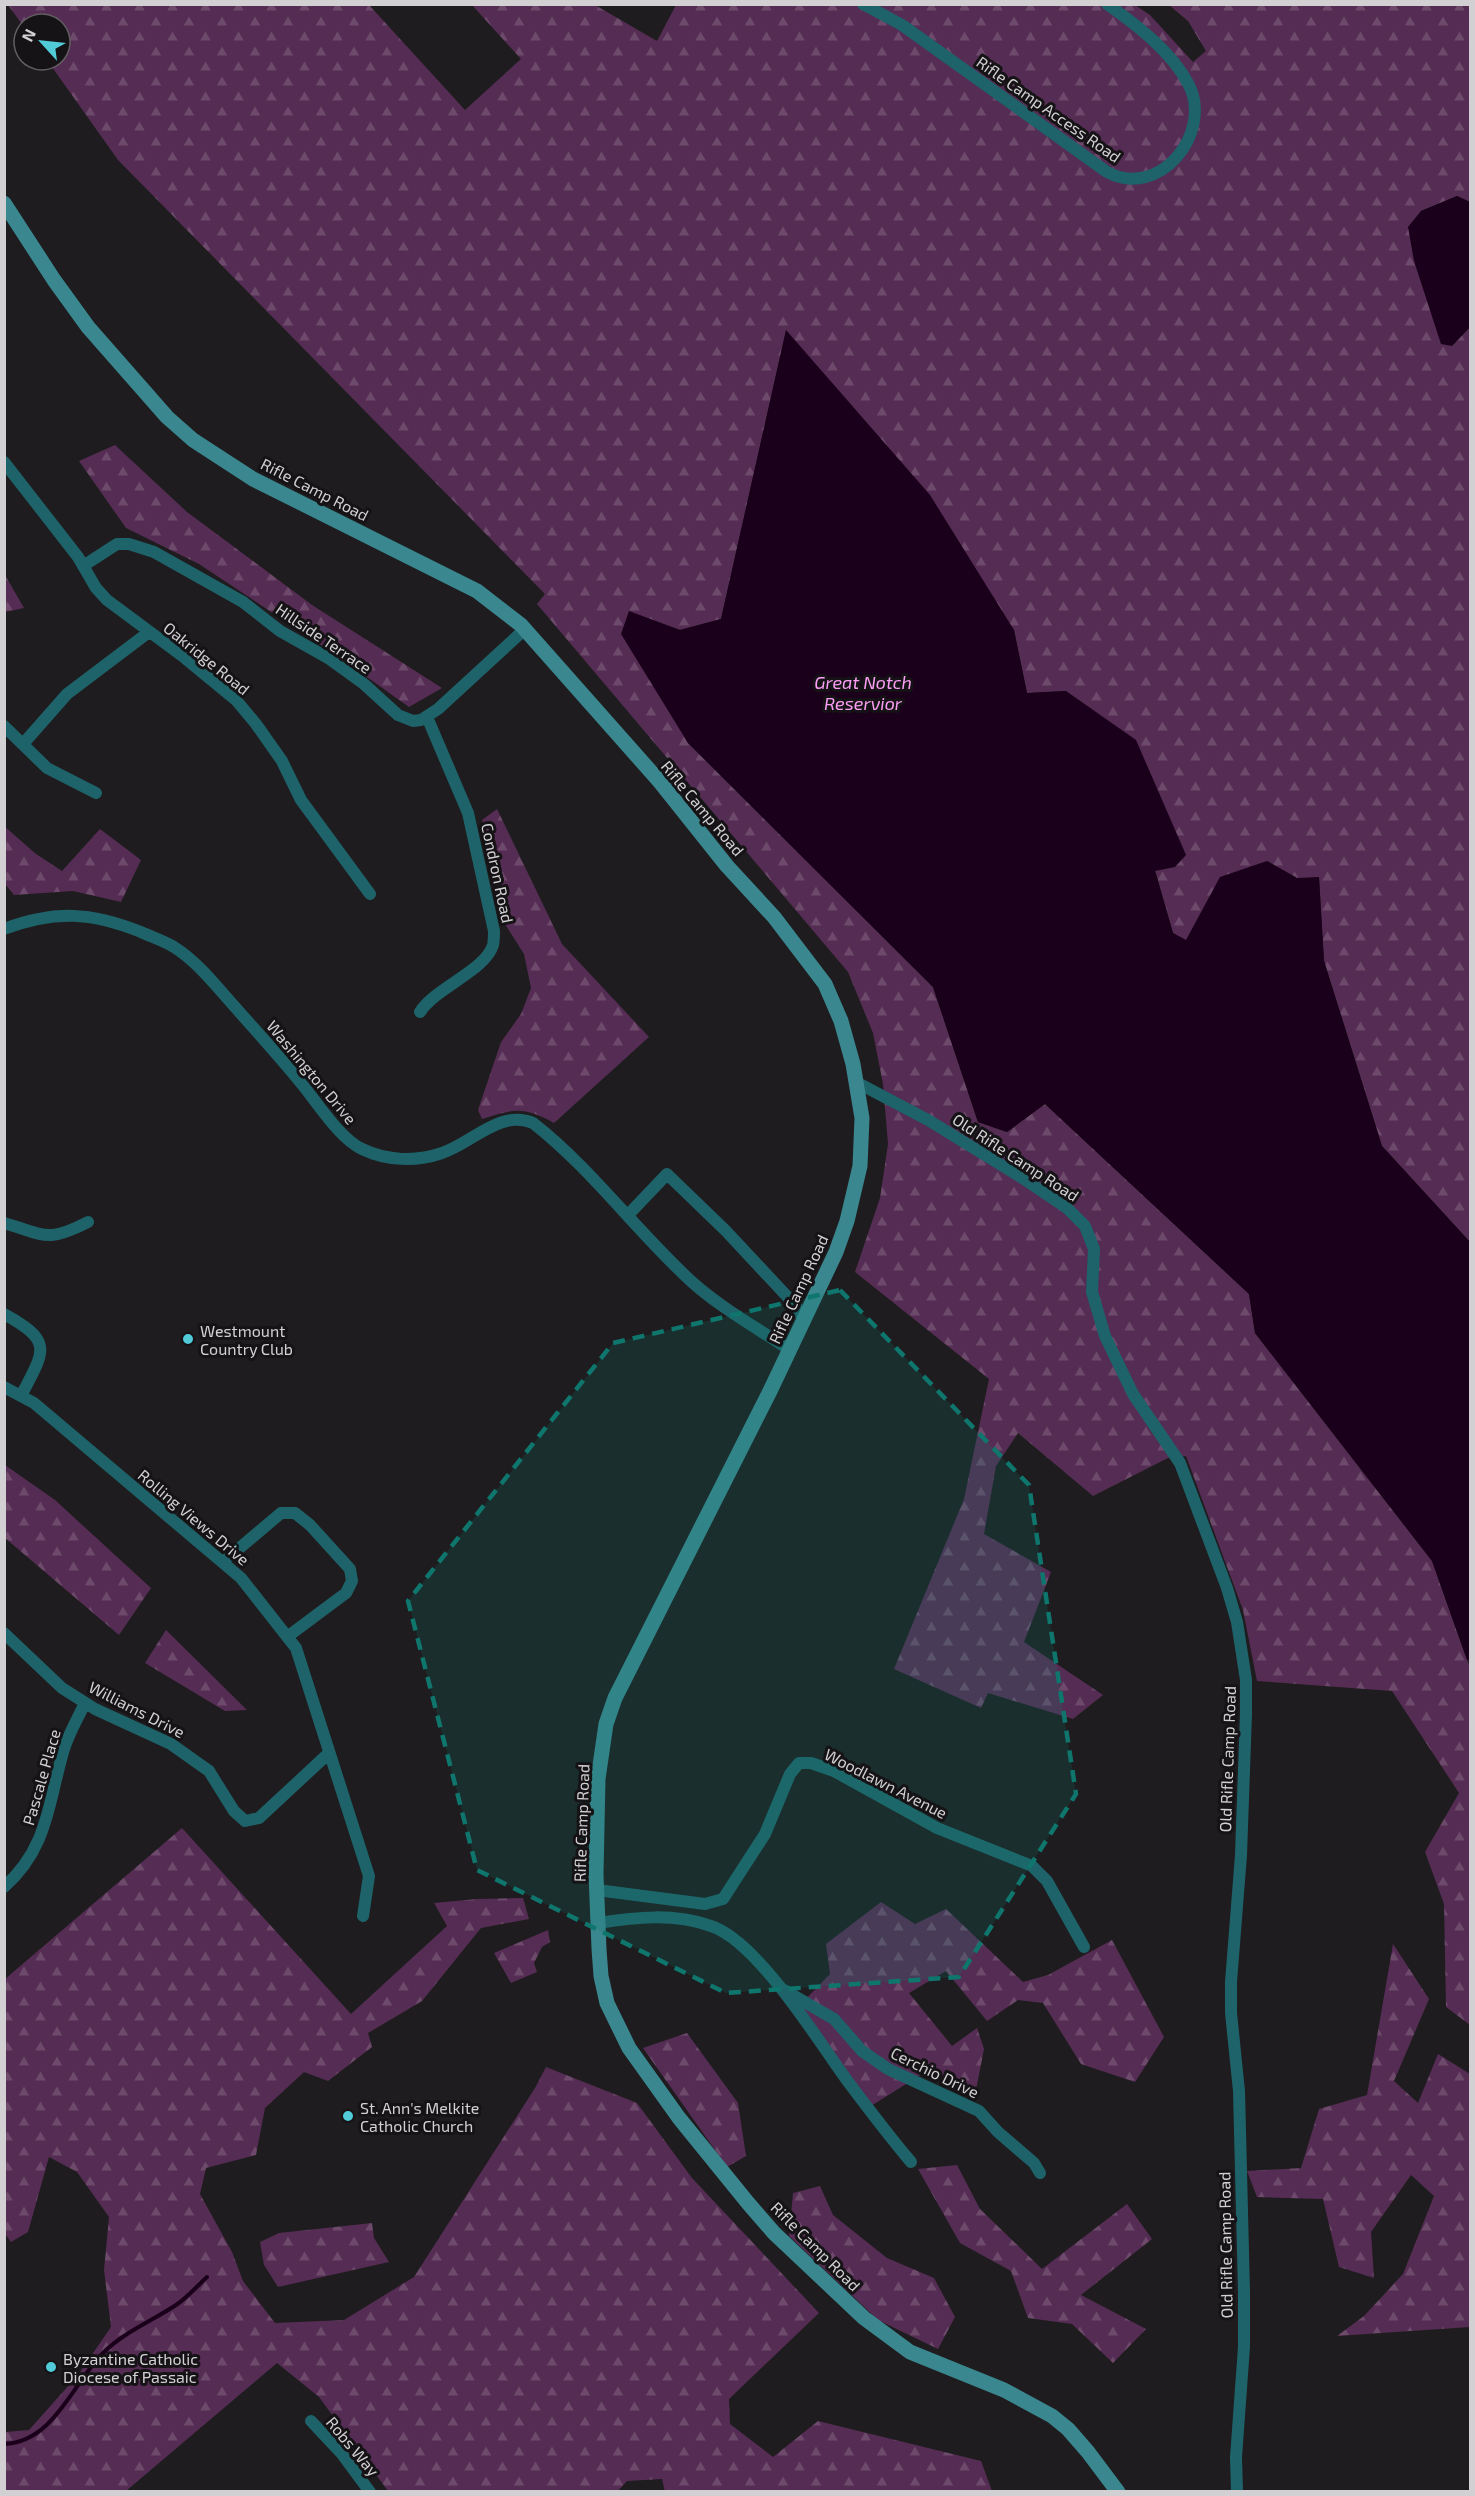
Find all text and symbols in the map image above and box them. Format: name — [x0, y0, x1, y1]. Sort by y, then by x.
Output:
north arrow — [12, 12, 72, 72]
text: N — [17, 25, 39, 44]
street label: Rifle Camp Access Road — [973, 52, 1125, 166]
street label: Rifle Camp Road — [258, 454, 372, 524]
street label: Hillside Terrace — [273, 599, 375, 677]
street label: Oakridge Road — [160, 618, 254, 698]
water label: Great Notch Reservior — [814, 671, 912, 714]
street label: Rifle Camp Road — [658, 757, 748, 859]
street label: Condron Road — [478, 821, 518, 925]
street label: Washington Drive — [263, 1016, 361, 1128]
street label: Old Rifle Camp Road — [949, 1109, 1083, 1205]
street label: Rifle Camp Road — [764, 1231, 832, 1347]
place label: Westmount Country Club — [200, 1321, 293, 1358]
marker: Westmount Country Club — [181, 1332, 195, 1346]
street label: Rolling Views Drive — [135, 1465, 253, 1569]
street label: Williams Drive — [86, 1677, 188, 1741]
street label: Old Rifle Camp Road — [1215, 1685, 1239, 1833]
street label: Pascale Place — [18, 1727, 64, 1827]
street label: Woodlawn Avenue — [822, 1744, 950, 1822]
street label: Rifle Camp Road — [569, 1764, 593, 1882]
street label: Cerchio Drive — [888, 2042, 982, 2102]
place label: St. Ann's Melkite Catholic Church — [360, 2098, 479, 2135]
marker: St. Ann's Melkite Catholic Church — [341, 2109, 355, 2123]
street label: Old Rifle Camp Road — [1214, 2172, 1236, 2318]
street label: Rifle Camp Road — [767, 2197, 865, 2295]
place label: Byzantine Catholic Diocese of Passaic — [63, 2349, 198, 2386]
marker: Byzantine Catholic Diocese of Passaic — [44, 2360, 58, 2374]
street label: Robs Way — [323, 2412, 384, 2480]

